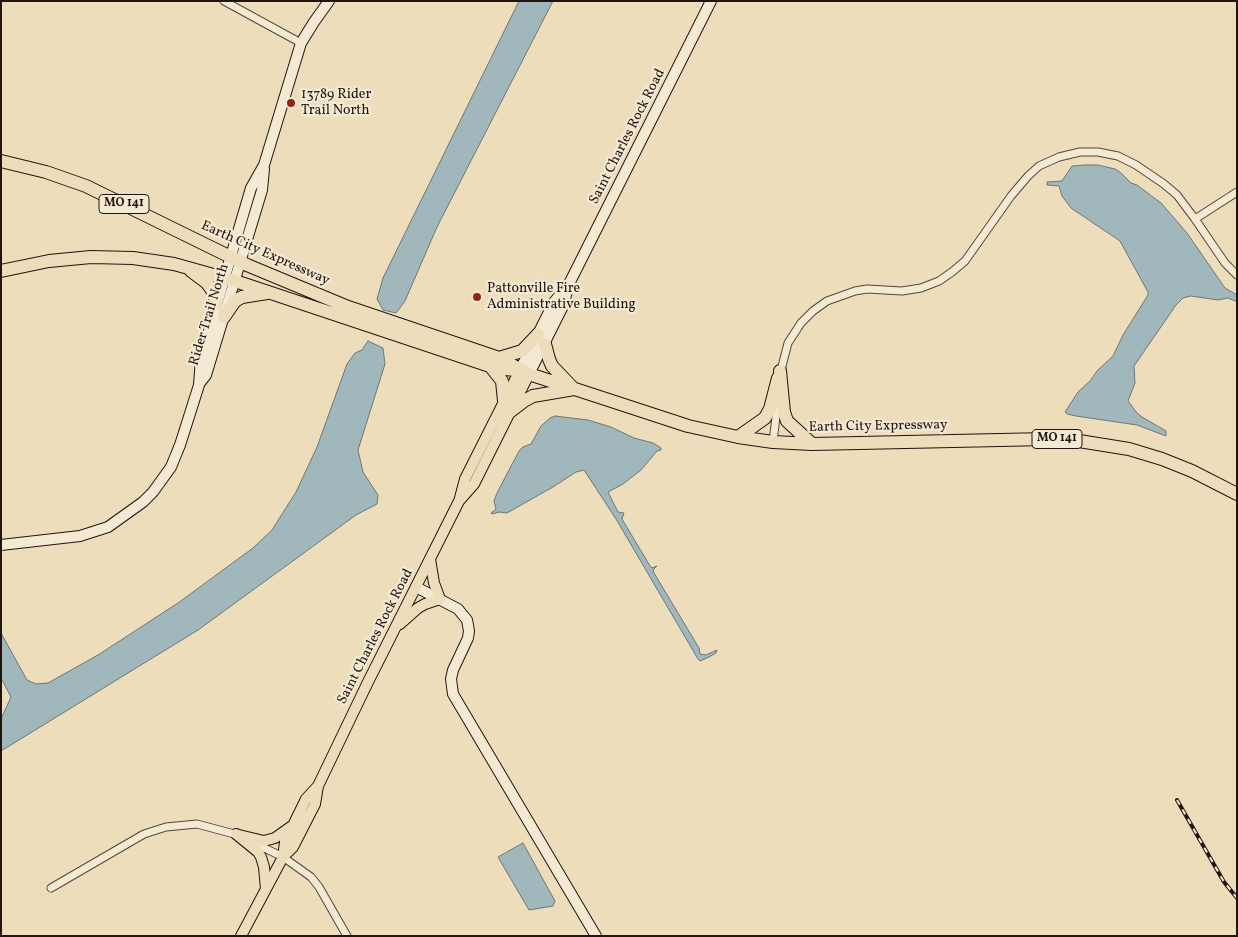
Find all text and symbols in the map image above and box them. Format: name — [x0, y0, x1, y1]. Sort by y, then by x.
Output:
street label: Saint Charles Rock Road — [587, 67, 669, 207]
place label: 13789 Rider Trail North — [301, 87, 371, 120]
marker: 13789 Rider Trail North — [285, 97, 297, 109]
road number: MO 141 — [99, 194, 149, 213]
street label: Earth City Expressway — [198, 218, 332, 290]
street label: Rider Trail North — [187, 262, 233, 368]
place label: Pattonville Fire Administrative Building — [487, 281, 636, 314]
marker: Pattonville Fire Administrative Building — [471, 291, 483, 303]
street label: Earth City Expressway — [808, 417, 948, 437]
road number: MO 141 — [1032, 429, 1082, 448]
street label: Saint Charles Rock Road — [335, 567, 417, 707]

